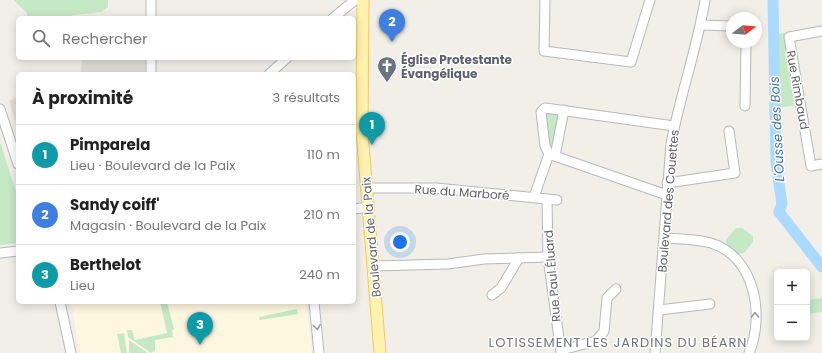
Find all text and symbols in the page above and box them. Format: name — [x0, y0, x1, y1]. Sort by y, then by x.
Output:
pin: 2 — [379, 9, 405, 42]
north arrow — [726, 12, 762, 48]
search box — [16, 16, 356, 60]
icon: search — [30, 27, 52, 49]
text: Rechercher — [62, 28, 148, 49]
street label: Rue Rimbaud — [783, 49, 813, 131]
place label: Église Protestante Évangélique — [401, 51, 513, 82]
church icon: Église Protestante Évangélique — [376, 55, 398, 83]
water label: L'Ousse des Bois — [765, 76, 789, 182]
text: À proximité — [32, 86, 133, 110]
text: 3 résultats — [273, 88, 340, 107]
pin: 1 — [359, 112, 385, 145]
street label: Boulevard des Couettes — [653, 129, 683, 273]
text: Pimparela — [70, 134, 150, 155]
text: 1 — [43, 145, 47, 164]
text: 110 m — [307, 145, 340, 164]
text: Lieu · Boulevard de la Paix — [70, 156, 235, 175]
street label: Boulevard de la Paix — [357, 176, 385, 298]
street label: Rue du Marboré — [414, 180, 510, 204]
text: Sandy coiff' — [70, 194, 160, 215]
text: 2 — [41, 205, 49, 224]
text: 210 m — [303, 205, 340, 224]
text: Magasin · Boulevard de la Paix — [70, 216, 266, 235]
street label: Rue Paul Éluard — [540, 229, 564, 323]
your location — [390, 232, 410, 252]
text: Berthelot — [70, 254, 141, 275]
text: 3 — [41, 265, 49, 284]
text: 240 m — [299, 265, 340, 284]
map controls — [774, 269, 810, 341]
button: + — [774, 269, 810, 305]
text: Lieu — [70, 276, 95, 295]
button: − — [774, 305, 810, 341]
pin: 3 — [187, 312, 213, 345]
one-way arrow — [751, 312, 759, 318]
one-way arrow — [312, 324, 321, 331]
district label: LOTISSEMENT LES JARDINS DU BÉARN — [489, 333, 747, 352]

